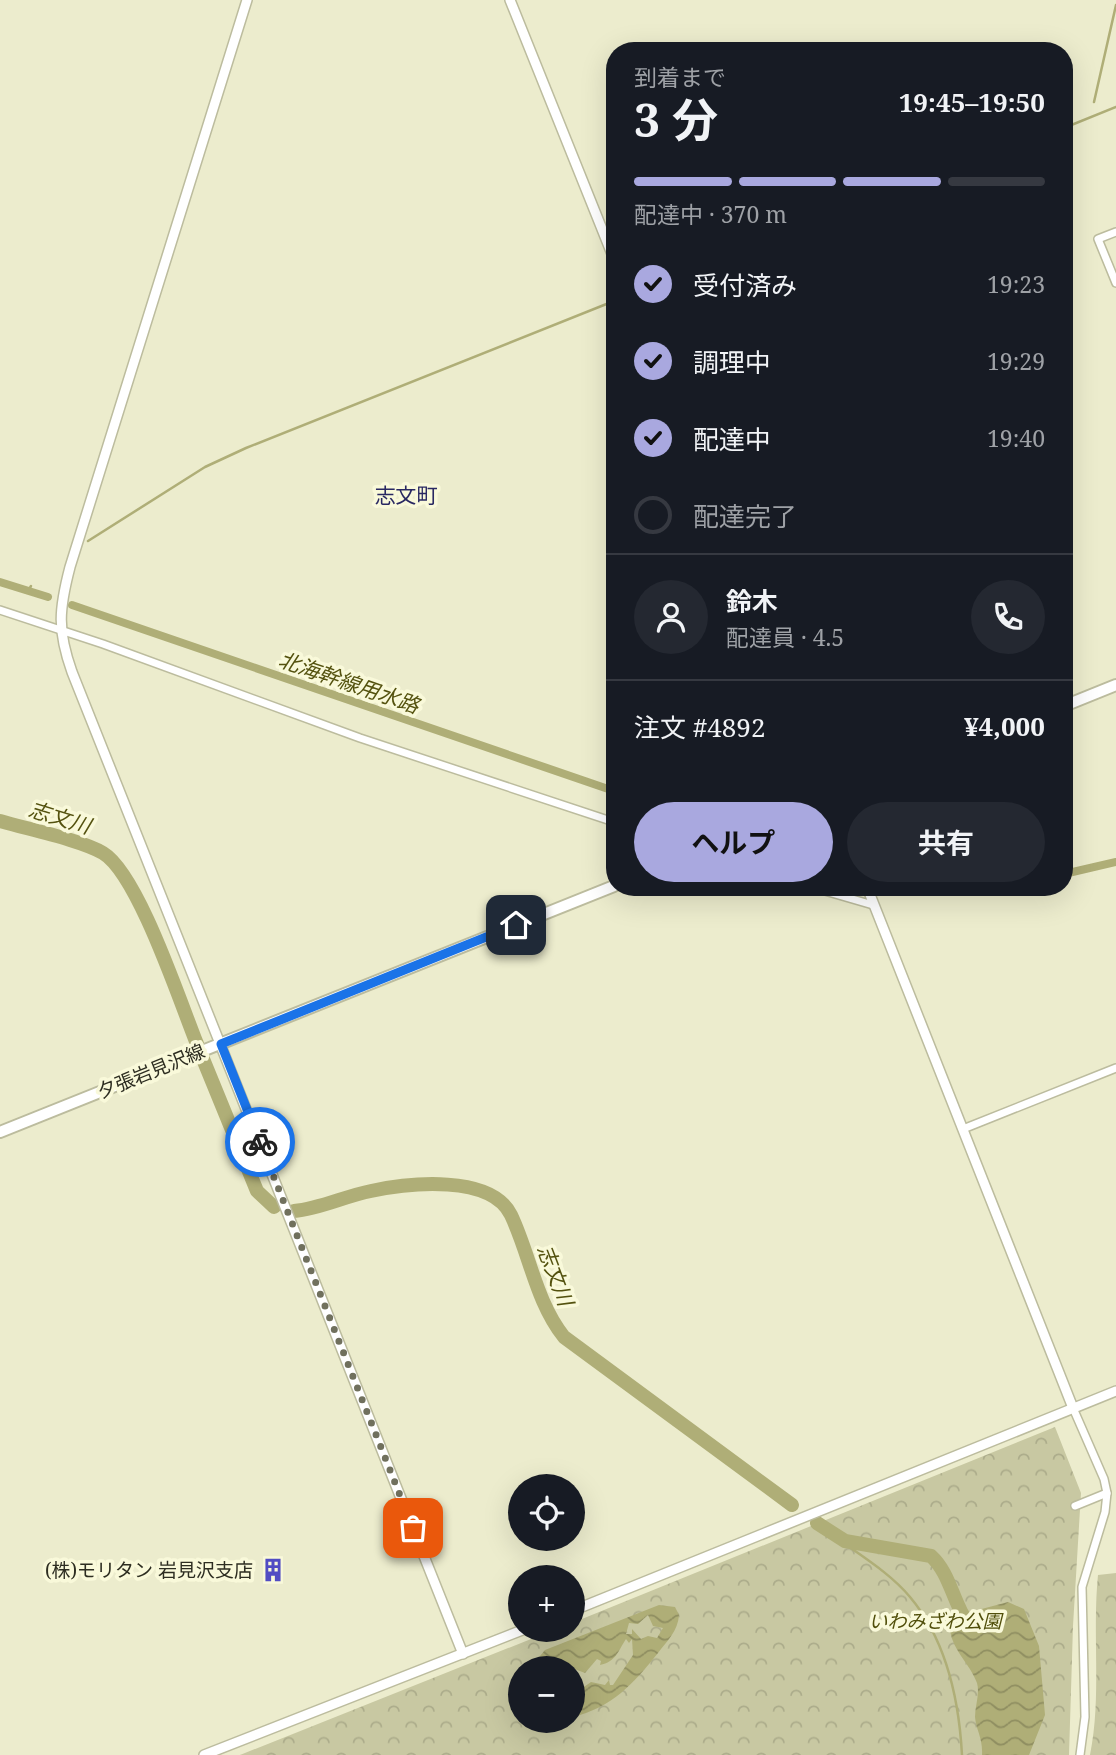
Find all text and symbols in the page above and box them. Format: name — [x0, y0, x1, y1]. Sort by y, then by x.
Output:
text: 到着まで — [634, 61, 726, 93]
text: 19:45–19:50 — [899, 84, 1045, 120]
text: 3 分 — [634, 88, 718, 150]
text: 配達中 · 370 m — [634, 198, 787, 230]
icon: check — [634, 265, 672, 303]
text: 受付済み — [693, 267, 797, 303]
text: 19:23 — [987, 268, 1045, 300]
icon: check — [634, 342, 672, 380]
text: 調理中 — [693, 344, 771, 380]
text: 19:29 — [987, 345, 1045, 377]
icon: check — [634, 419, 672, 457]
text: 配達中 — [693, 421, 771, 457]
text: 19:40 — [987, 422, 1045, 454]
district label: 志文町 — [375, 481, 438, 509]
text: 配達完了 — [693, 498, 797, 534]
button: person — [634, 580, 708, 654]
button: phone — [971, 580, 1045, 654]
text: 鈴木 — [726, 583, 778, 619]
text: 配達員 · 4.5 — [726, 621, 844, 653]
water label: 北海幹線用水路 — [275, 645, 425, 720]
text: ¥4,000 — [964, 708, 1045, 744]
text: 注文 #4892 — [634, 709, 765, 745]
water label: 志文川 — [26, 794, 96, 840]
button: ヘルプ — [634, 802, 833, 882]
button: 共有 — [847, 802, 1045, 882]
pin — [486, 895, 546, 955]
icon: home — [497, 906, 535, 944]
street label: 夕張岩見沢線 — [93, 1038, 209, 1104]
courier — [225, 1107, 295, 1177]
icon: bike — [241, 1123, 279, 1161]
water label: 志文川 — [532, 1241, 581, 1311]
map controls — [508, 1474, 585, 1733]
button: locate — [508, 1474, 585, 1551]
pin — [383, 1498, 443, 1558]
icon: bag — [394, 1509, 432, 1547]
building icon: (株)モリタン 岩見沢支店 — [259, 1556, 287, 1584]
place label: (株)モリタン 岩見沢支店 — [45, 1557, 253, 1583]
button: + — [508, 1565, 585, 1642]
park label: いわみざわ公園 — [868, 1608, 1004, 1634]
button: − — [508, 1656, 585, 1733]

